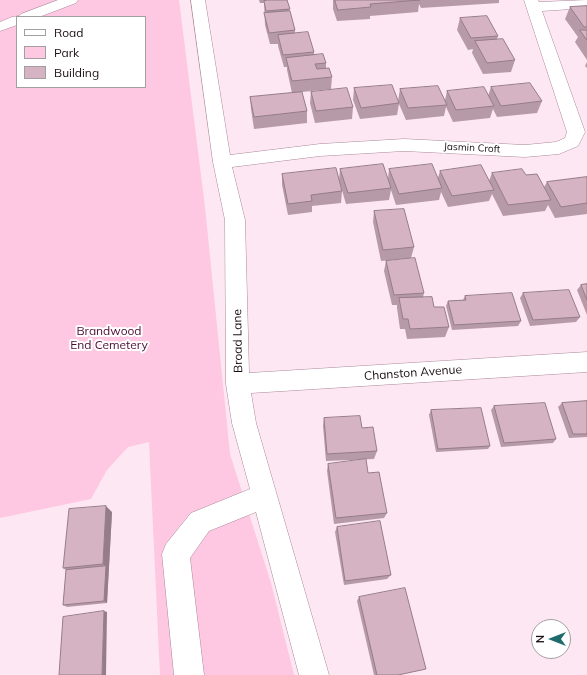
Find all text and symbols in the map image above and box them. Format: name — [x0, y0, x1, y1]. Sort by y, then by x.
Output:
legend — [16, 16, 146, 88]
text: Road — [54, 25, 83, 40]
text: Park — [54, 45, 79, 60]
text: Building — [54, 65, 99, 80]
street label: Jasmin Croft — [443, 141, 501, 155]
street label: Broad Lane — [230, 309, 246, 373]
park label: Brandwood End Cemetery — [70, 324, 148, 352]
street label: Chanston Avenue — [363, 362, 463, 384]
north arrow — [531, 619, 571, 659]
text: N — [533, 635, 547, 643]

